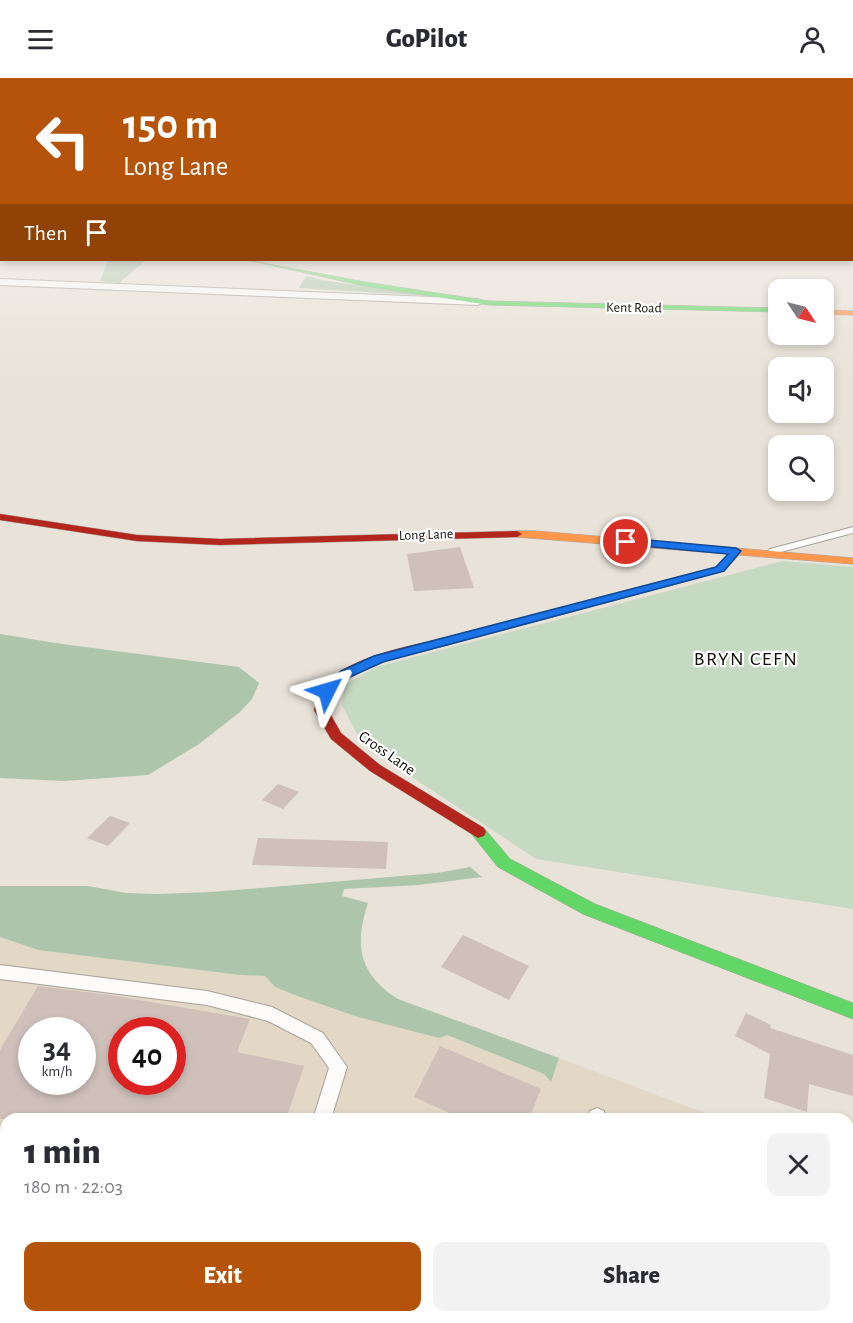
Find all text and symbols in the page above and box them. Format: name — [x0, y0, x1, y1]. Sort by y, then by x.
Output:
icon: menu — [24, 23, 57, 56]
icon: person — [796, 23, 829, 56]
text: GoPilot — [386, 25, 467, 52]
icon: left — [24, 102, 102, 180]
text: 150 m — [123, 104, 218, 146]
text: Long Lane — [123, 153, 228, 180]
icon: arrive — [80, 216, 113, 249]
text: Then — [24, 222, 68, 244]
north arrow — [768, 279, 834, 345]
map controls — [768, 279, 834, 501]
street label: Kent Road — [606, 301, 662, 315]
button: sound — [768, 357, 834, 423]
button: search — [768, 435, 834, 501]
pin — [600, 516, 651, 567]
icon: arrive — [609, 525, 642, 558]
street label: Long Lane — [398, 527, 454, 543]
district label: BRYN CEFN — [694, 649, 798, 669]
position arrow — [295, 659, 359, 723]
street label: Cross Lane — [356, 728, 418, 778]
speed limit sign: 40 — [108, 1017, 186, 1095]
text: 34 — [43, 1034, 71, 1064]
text: km/h — [42, 1064, 72, 1079]
button: close — [767, 1133, 830, 1196]
text: 1 min — [24, 1134, 101, 1170]
text: 180 m · 22:03 — [24, 1177, 123, 1197]
button: Exit — [24, 1242, 421, 1311]
button: Share — [433, 1242, 830, 1311]

